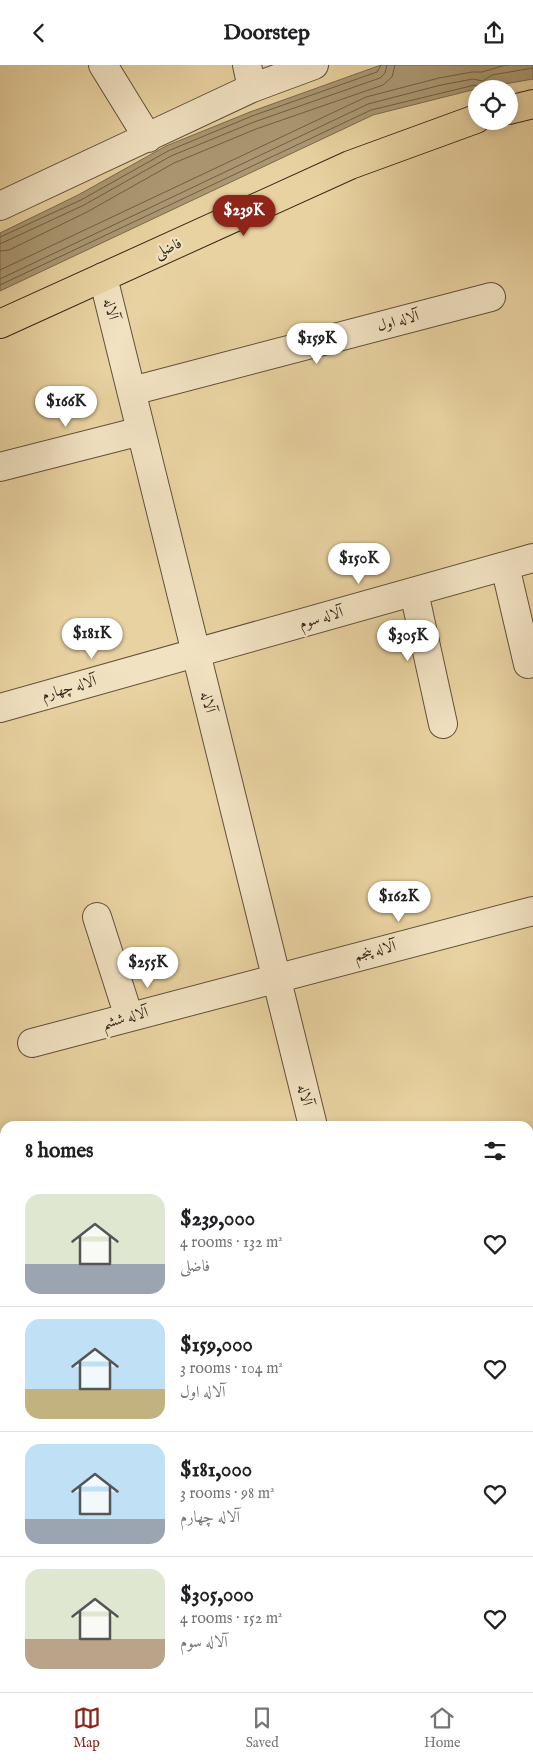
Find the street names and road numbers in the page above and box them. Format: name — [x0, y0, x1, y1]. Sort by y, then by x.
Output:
street label: فاضلی — [151, 234, 185, 263]
street label: آلاله — [99, 296, 123, 323]
street label: آلاله اول — [375, 306, 423, 336]
street label: آلاله سوم — [297, 602, 348, 636]
street label: آلاله چهارم — [39, 671, 101, 708]
street label: آلاله — [196, 689, 220, 716]
street label: آلاله پنجم — [352, 936, 400, 969]
street label: آلاله ششم — [100, 1002, 153, 1038]
street label: آلاله — [293, 1082, 317, 1109]

